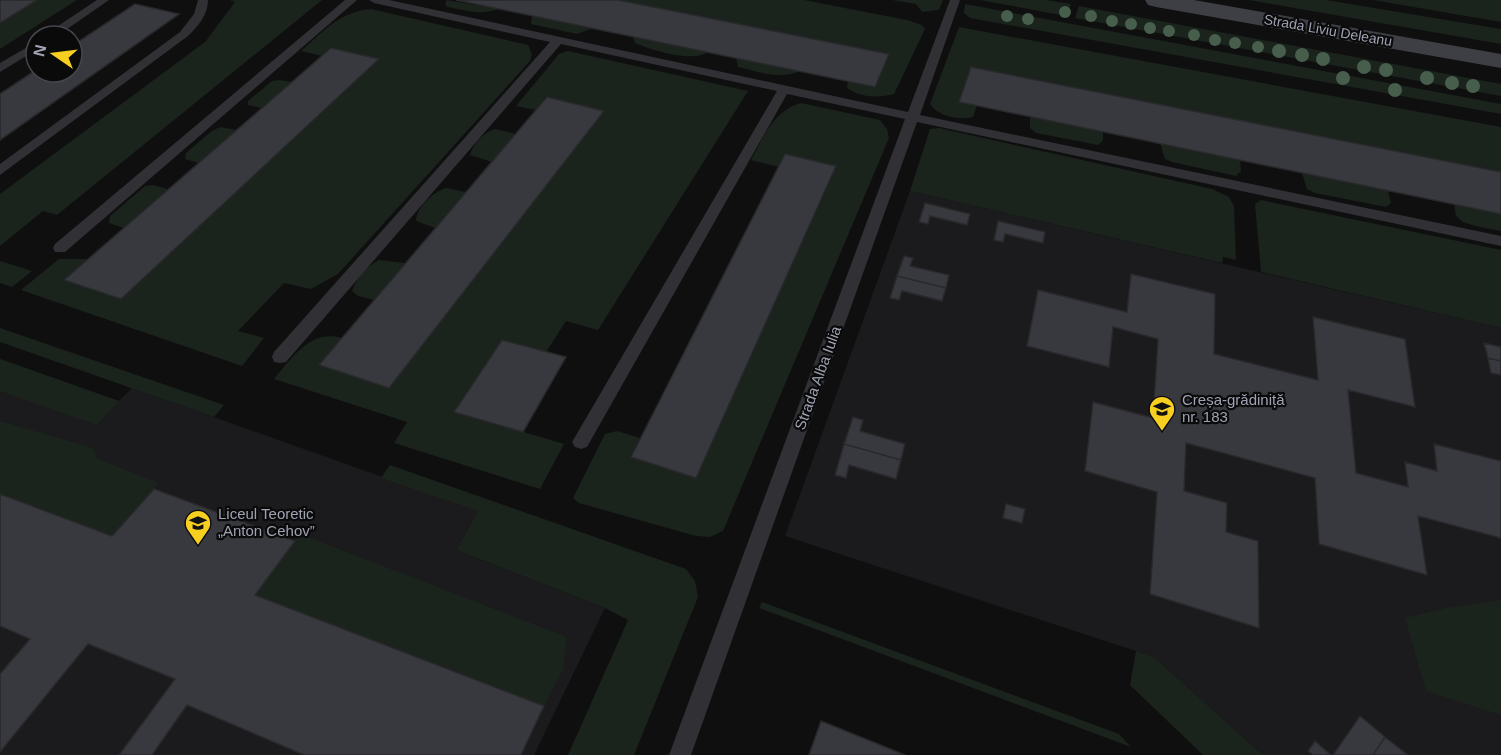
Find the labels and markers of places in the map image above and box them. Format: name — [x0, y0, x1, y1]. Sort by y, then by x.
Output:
place label: Creșa-grădiniță nr. 183 — [1182, 391, 1285, 425]
school or university icon: Creșa-grădiniță nr. 183 — [1147, 394, 1177, 432]
place label: Liceul Teoretic „Anton Cehov” — [218, 505, 315, 539]
school or university icon: Liceul Teoretic „Anton Cehov” — [183, 508, 213, 546]

